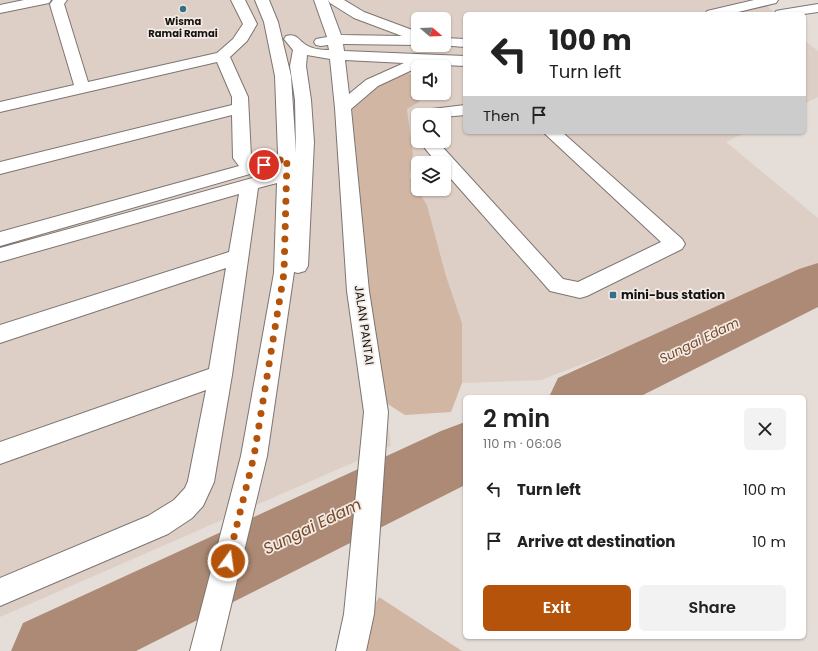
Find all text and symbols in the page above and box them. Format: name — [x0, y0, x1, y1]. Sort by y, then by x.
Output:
marker: Wisma Ramai Ramai — [178, 4, 188, 14]
north arrow — [411, 12, 451, 52]
map controls — [411, 12, 451, 196]
place label: Wisma Ramai Ramai — [148, 14, 218, 41]
text: 100 m — [549, 21, 632, 60]
icon: left — [483, 28, 535, 80]
text: Turn left — [549, 59, 621, 84]
button: sound — [411, 60, 451, 100]
icon: arrive — [528, 104, 550, 126]
text: Then — [483, 105, 520, 126]
button: search — [411, 108, 451, 148]
pin — [247, 148, 281, 182]
icon: arrive — [253, 154, 275, 176]
button: layers — [411, 156, 451, 196]
street label: JALAN PANTAI — [350, 284, 379, 366]
place label: mini-bus station — [621, 286, 725, 303]
marker: mini-bus station — [608, 290, 618, 300]
water label: Sungai Edam — [656, 313, 742, 368]
text: 2 min — [483, 402, 550, 435]
button: close — [744, 408, 786, 450]
text: 110 m · 06:06 — [483, 434, 562, 453]
icon: left — [483, 478, 505, 500]
text: Turn left — [517, 479, 581, 500]
text: 100 m — [743, 479, 786, 500]
water label: Sungai Edam — [259, 493, 365, 560]
icon: arrive — [483, 530, 505, 552]
text: Arrive at destination — [517, 531, 675, 552]
text: 10 m — [752, 531, 786, 552]
position arrow — [207, 540, 249, 582]
button: Exit — [483, 585, 631, 631]
button: Share — [639, 585, 786, 631]

